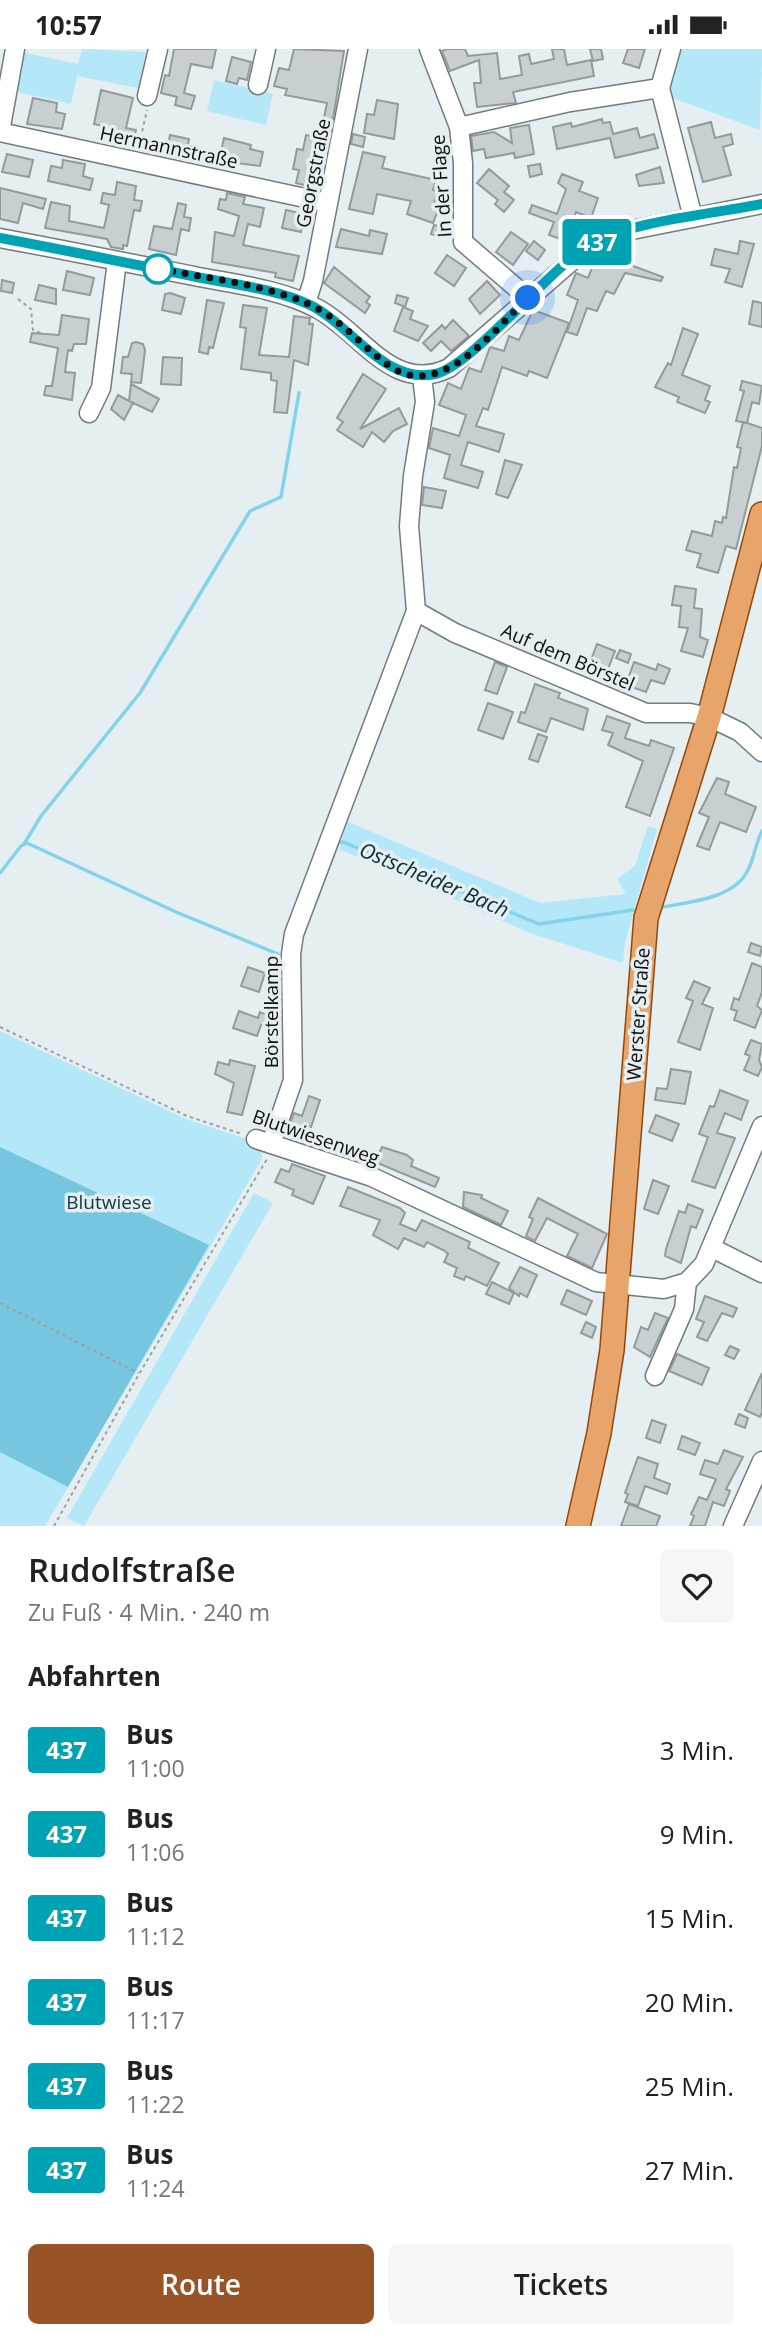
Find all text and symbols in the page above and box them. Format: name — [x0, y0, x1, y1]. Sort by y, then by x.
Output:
text: 10:57 — [35, 7, 102, 43]
street label: Georgstraße — [290, 116, 336, 230]
street label: Hermannstraße — [98, 120, 240, 174]
street label: In der Flage — [424, 134, 458, 238]
line badge: 437 — [557, 219, 637, 265]
text: 437 — [576, 225, 618, 258]
unlabelled marker — [143, 254, 173, 284]
your location — [510, 280, 545, 315]
street label: Auf dem Börstel — [497, 617, 639, 697]
water label: Ostscheider Bach — [355, 835, 513, 923]
street label: Werster Straße — [620, 947, 656, 1081]
street label: Börstelkamp — [258, 956, 284, 1068]
street label: Blutwiesenweg — [249, 1103, 383, 1171]
park label: Blutwiese — [66, 1189, 152, 1215]
text: Rudolfstraße — [28, 1547, 235, 1592]
button: heart — [660, 1549, 734, 1623]
text: Zu Fuß · 4 Min. · 240 m — [28, 1596, 270, 1628]
text: Abfahrten — [28, 1658, 161, 1694]
text: Bus — [126, 1716, 173, 1752]
text: 3 Min. — [660, 1732, 734, 1768]
text: 437 — [46, 1733, 87, 1766]
text: 11:00 — [126, 1752, 185, 1784]
text: Bus — [126, 1800, 173, 1836]
text: 9 Min. — [660, 1816, 734, 1852]
text: 437 — [46, 1817, 87, 1850]
text: 11:06 — [126, 1836, 185, 1868]
text: Bus — [126, 1884, 173, 1920]
text: 15 Min. — [645, 1900, 734, 1936]
text: 437 — [46, 1901, 87, 1934]
text: 11:12 — [126, 1920, 185, 1952]
text: Bus — [126, 1968, 173, 2004]
text: 20 Min. — [645, 1984, 734, 2020]
text: 437 — [46, 1985, 87, 2018]
text: 11:17 — [126, 2004, 185, 2036]
text: Bus — [126, 2052, 173, 2088]
text: 25 Min. — [645, 2068, 734, 2104]
text: 437 — [46, 2069, 87, 2102]
text: 11:22 — [126, 2088, 185, 2120]
text: Bus — [126, 2136, 173, 2172]
text: 27 Min. — [645, 2152, 734, 2188]
text: 437 — [46, 2153, 87, 2186]
text: 11:24 — [126, 2172, 185, 2204]
button: Route — [28, 2244, 374, 2324]
button: Tickets — [388, 2244, 734, 2324]

